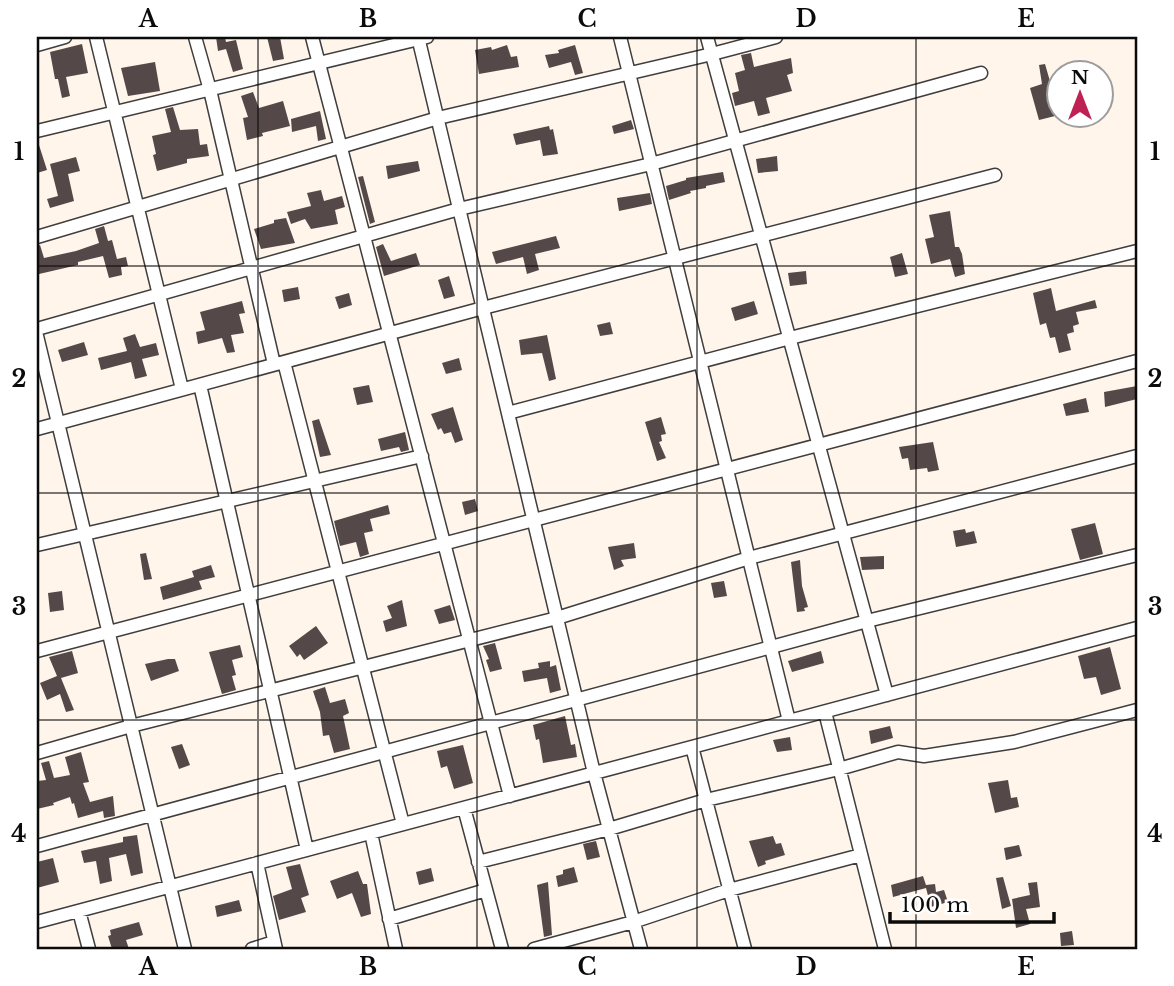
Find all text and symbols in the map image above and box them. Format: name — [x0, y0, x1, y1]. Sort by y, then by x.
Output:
text: A — [138, 5, 159, 33]
text: B — [359, 5, 377, 33]
text: C — [578, 5, 596, 33]
text: D — [795, 5, 817, 33]
text: E — [1017, 5, 1035, 33]
north arrow — [1044, 60, 1114, 130]
text: N — [1071, 66, 1089, 89]
text: 1 — [14, 138, 24, 166]
text: 1 — [1150, 138, 1160, 166]
text: 2 — [12, 365, 26, 393]
text: 2 — [1148, 365, 1162, 393]
text: 3 — [12, 593, 26, 621]
text: 3 — [1148, 593, 1162, 621]
text: 4 — [11, 820, 27, 848]
text: 4 — [1147, 820, 1163, 848]
scale bar — [890, 881, 1055, 925]
text: 100 m — [901, 892, 969, 918]
text: A — [138, 953, 159, 981]
text: B — [359, 953, 377, 981]
text: C — [578, 953, 596, 981]
text: D — [795, 953, 817, 981]
text: E — [1017, 953, 1035, 981]

